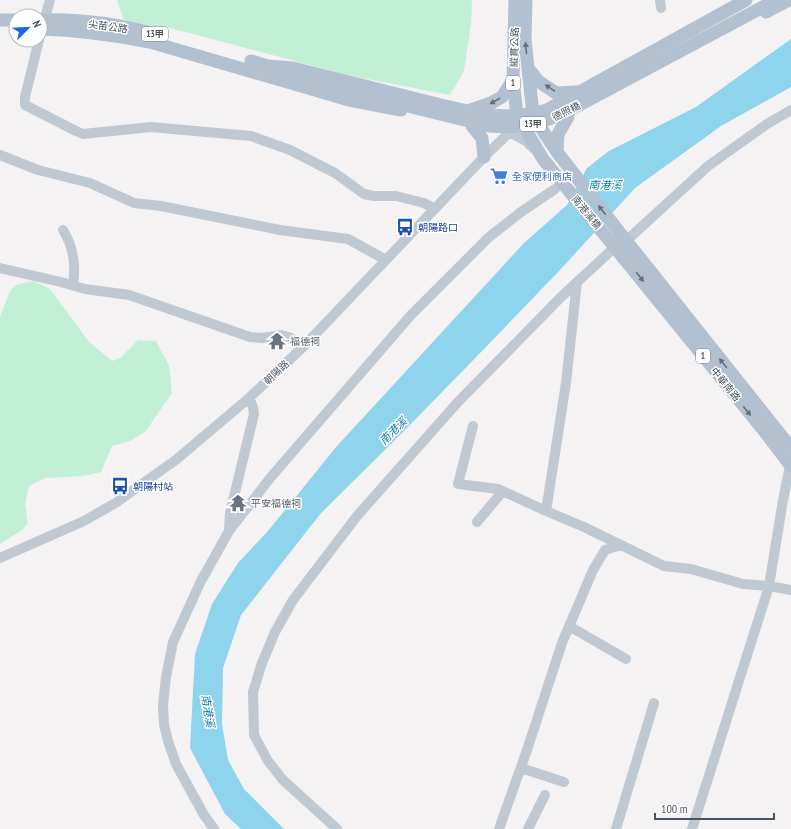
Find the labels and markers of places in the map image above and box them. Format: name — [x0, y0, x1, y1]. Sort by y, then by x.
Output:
supermarket icon: 全家便利商店 — [489, 166, 509, 186]
place label: 全家便利商店 — [512, 170, 572, 183]
bus stop icon: 朝陽路口 — [395, 217, 415, 237]
place label: 朝陽路口 — [418, 221, 458, 234]
temple icon: 福德祠 — [267, 331, 287, 351]
place label: 福德祠 — [290, 335, 320, 348]
bus stop icon: 朝陽村站 — [110, 476, 130, 496]
place label: 朝陽村站 — [133, 480, 173, 493]
temple icon: 平安福德祠 — [228, 493, 248, 513]
place label: 平安福德祠 — [251, 497, 301, 510]

